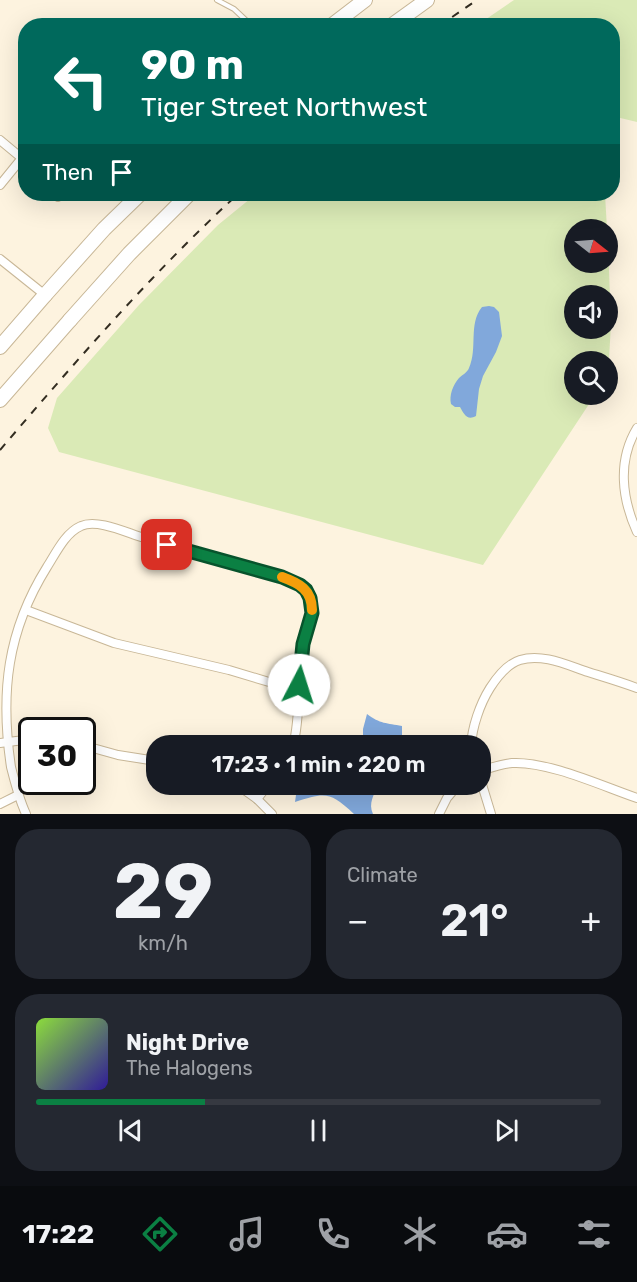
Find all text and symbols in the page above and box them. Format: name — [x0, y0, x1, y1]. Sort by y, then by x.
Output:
text: 90 m — [141, 40, 244, 90]
icon: left — [42, 42, 120, 120]
text: Tiger Street Northwest — [141, 91, 427, 123]
icon: arrive — [105, 156, 138, 189]
text: Then — [42, 159, 93, 186]
north arrow — [564, 219, 618, 273]
map controls — [564, 219, 618, 405]
button: sound — [564, 285, 618, 339]
button: search — [564, 351, 618, 405]
pin — [141, 519, 192, 570]
icon: arrive — [150, 528, 183, 561]
position arrow — [267, 653, 331, 717]
speed limit sign: 30 — [18, 717, 96, 795]
text: 17:23 · 1 min · 220 m — [212, 751, 425, 778]
text: 29 — [113, 845, 213, 938]
text: Climate — [347, 863, 418, 887]
text: 21° — [440, 894, 509, 947]
text: − — [347, 901, 368, 940]
text: + — [580, 901, 601, 940]
text: km/h — [138, 931, 188, 955]
text: Night Drive — [126, 1029, 249, 1056]
text: The Halogens — [126, 1056, 253, 1080]
icon: previous — [114, 1114, 147, 1147]
icon: pause — [302, 1114, 335, 1147]
icon: next — [490, 1114, 523, 1147]
icon: directions — [139, 1213, 181, 1255]
icon: music — [226, 1213, 268, 1255]
icon: phone — [312, 1213, 354, 1255]
icon: climate — [399, 1213, 441, 1255]
icon: car — [486, 1213, 528, 1255]
icon: filters — [573, 1213, 615, 1255]
text: 17:22 — [22, 1218, 94, 1250]

